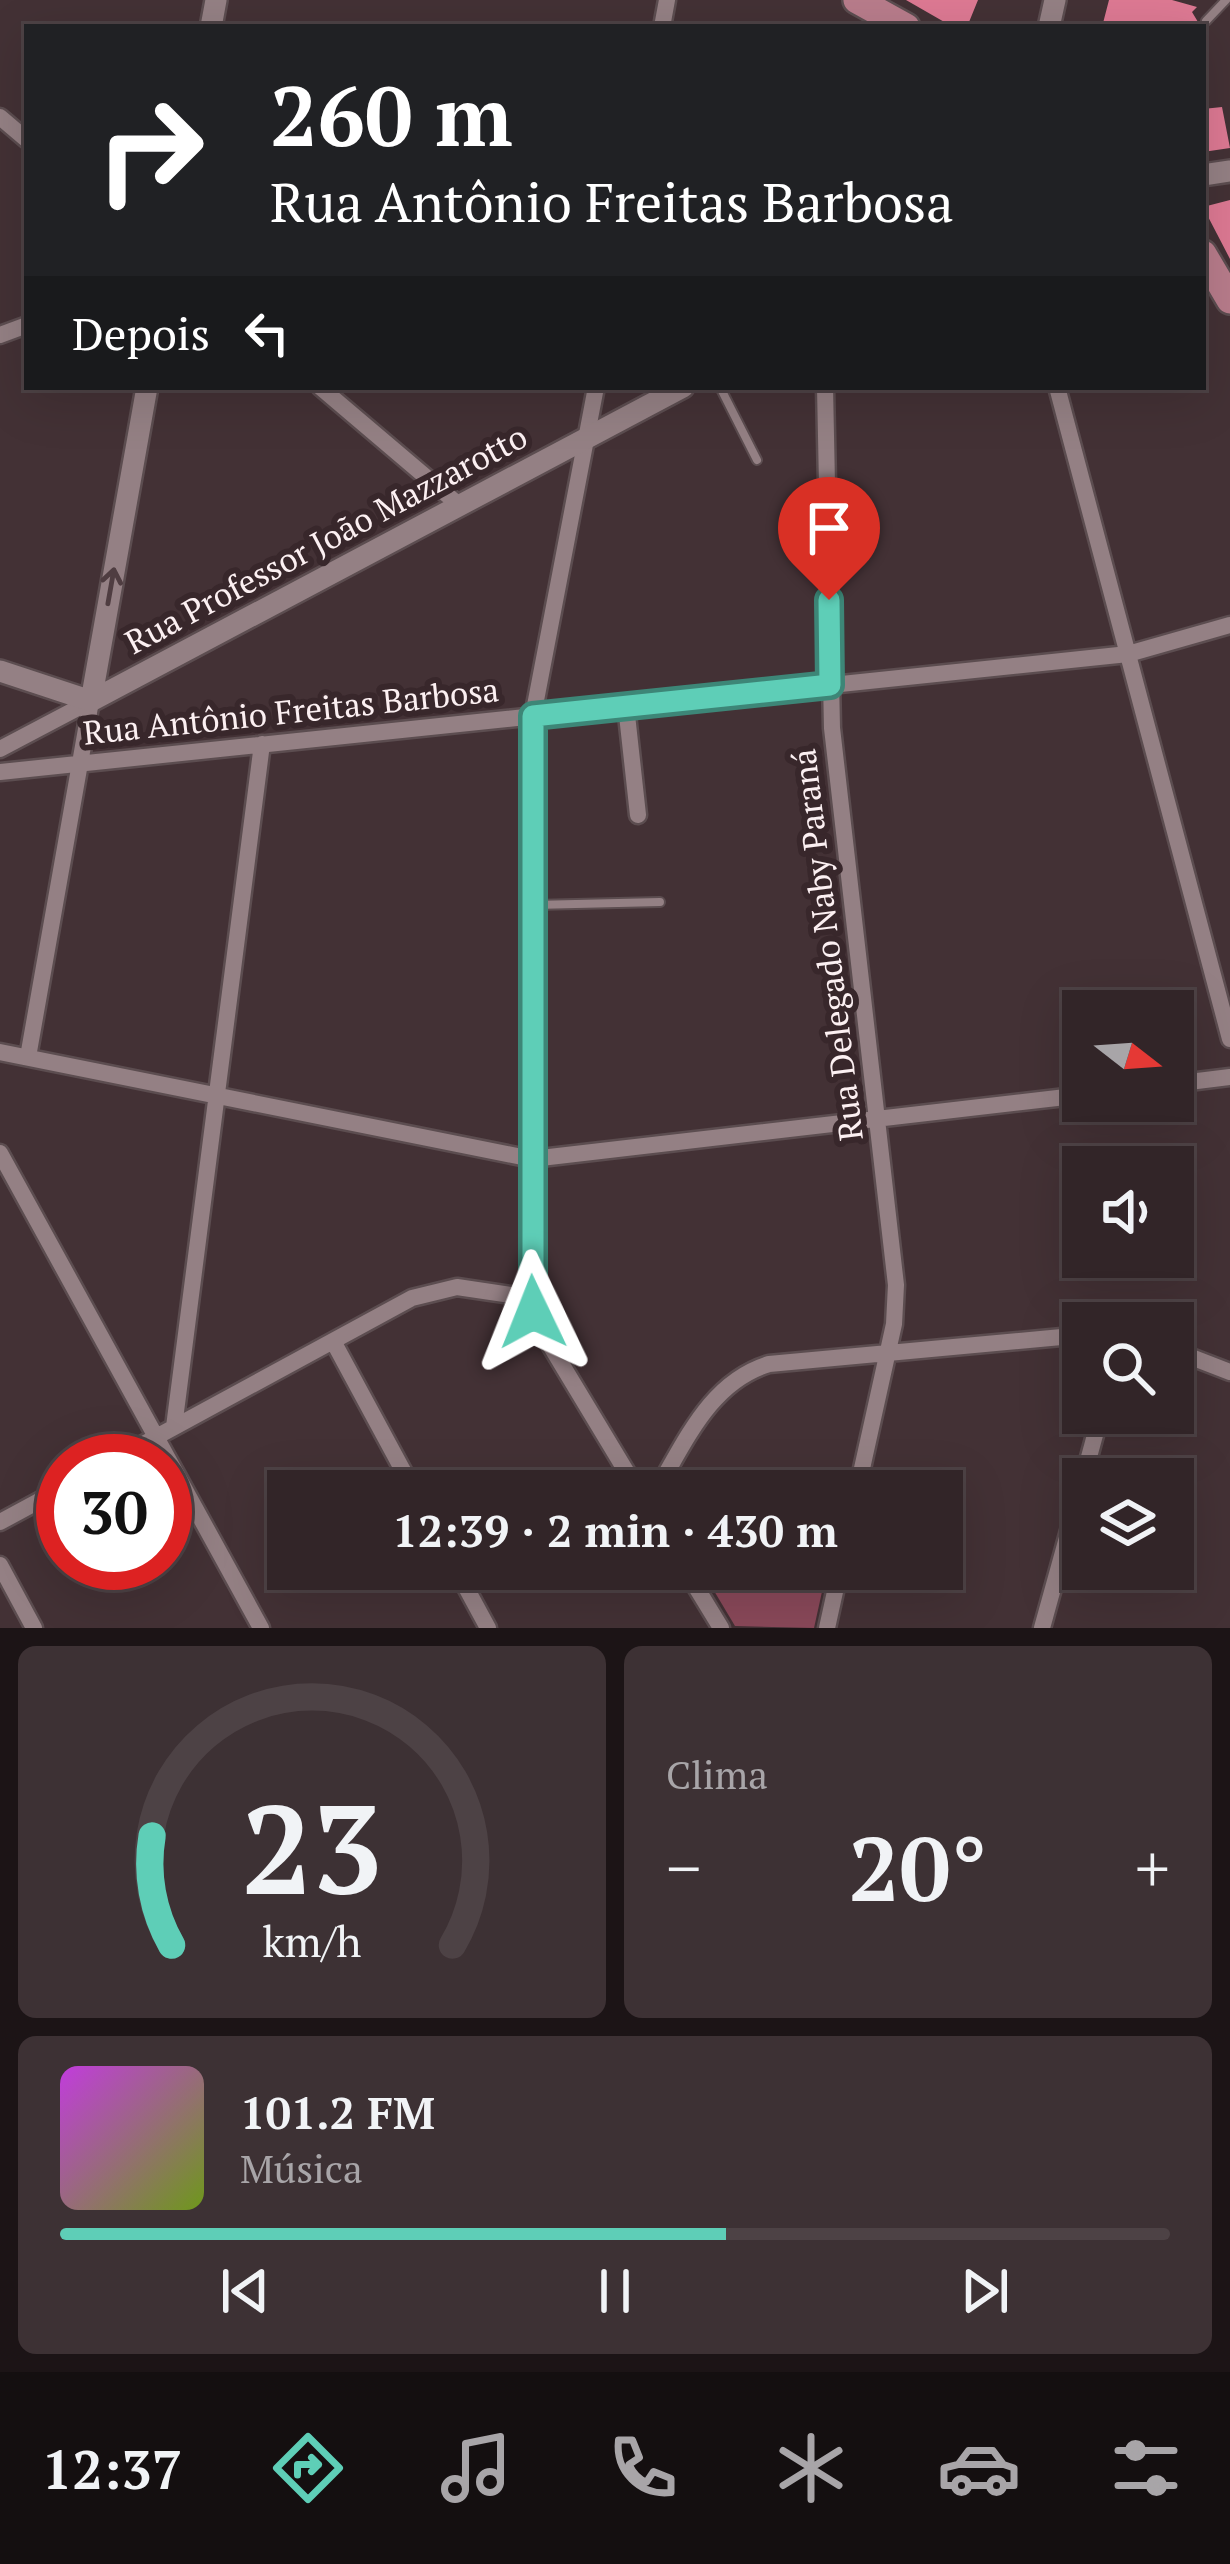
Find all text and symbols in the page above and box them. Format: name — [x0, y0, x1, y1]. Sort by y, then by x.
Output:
text: 260 m — [270, 59, 513, 170]
icon: right — [72, 72, 228, 228]
text: Rua Antônio Freitas Barbosa — [270, 166, 953, 237]
icon: left — [234, 300, 300, 366]
text: Depois — [72, 303, 210, 363]
street label: Rua Professor João Mazzarotto — [117, 414, 534, 663]
pin — [778, 477, 880, 600]
icon: arrive — [796, 495, 862, 561]
one-way arrow — [101, 567, 124, 606]
street label: Rua Antônio Freitas Barbosa — [81, 667, 501, 754]
street label: Rua Delegado Naby Paraná — [781, 747, 872, 1143]
north arrow — [1062, 990, 1194, 1122]
map controls — [1062, 990, 1194, 1590]
button: sound — [1062, 1146, 1194, 1278]
position arrow — [470, 1249, 596, 1375]
button: search — [1062, 1302, 1194, 1434]
speed limit sign: 30 — [36, 1434, 192, 1590]
button: layers — [1062, 1458, 1194, 1590]
text: 12:39 · 2 min · 430 m — [392, 1500, 838, 1560]
text: Clima — [666, 1748, 768, 1800]
text: 23 — [241, 1764, 383, 1930]
text: 20° — [849, 1807, 987, 1927]
text: − — [666, 1823, 701, 1911]
text: + — [1135, 1823, 1170, 1911]
text: km/h — [262, 1912, 362, 1969]
text: 101.2 FM — [240, 2082, 435, 2142]
text: Música — [240, 2142, 363, 2194]
icon: previous — [212, 2258, 278, 2324]
icon: pause — [582, 2258, 648, 2324]
icon: next — [952, 2258, 1018, 2324]
icon: directions — [266, 2426, 350, 2510]
icon: music — [434, 2426, 518, 2510]
icon: phone — [601, 2426, 685, 2510]
icon: climate — [769, 2426, 853, 2510]
icon: car — [937, 2426, 1021, 2510]
icon: filters — [1104, 2426, 1188, 2510]
text: 12:37 — [42, 2433, 182, 2504]

